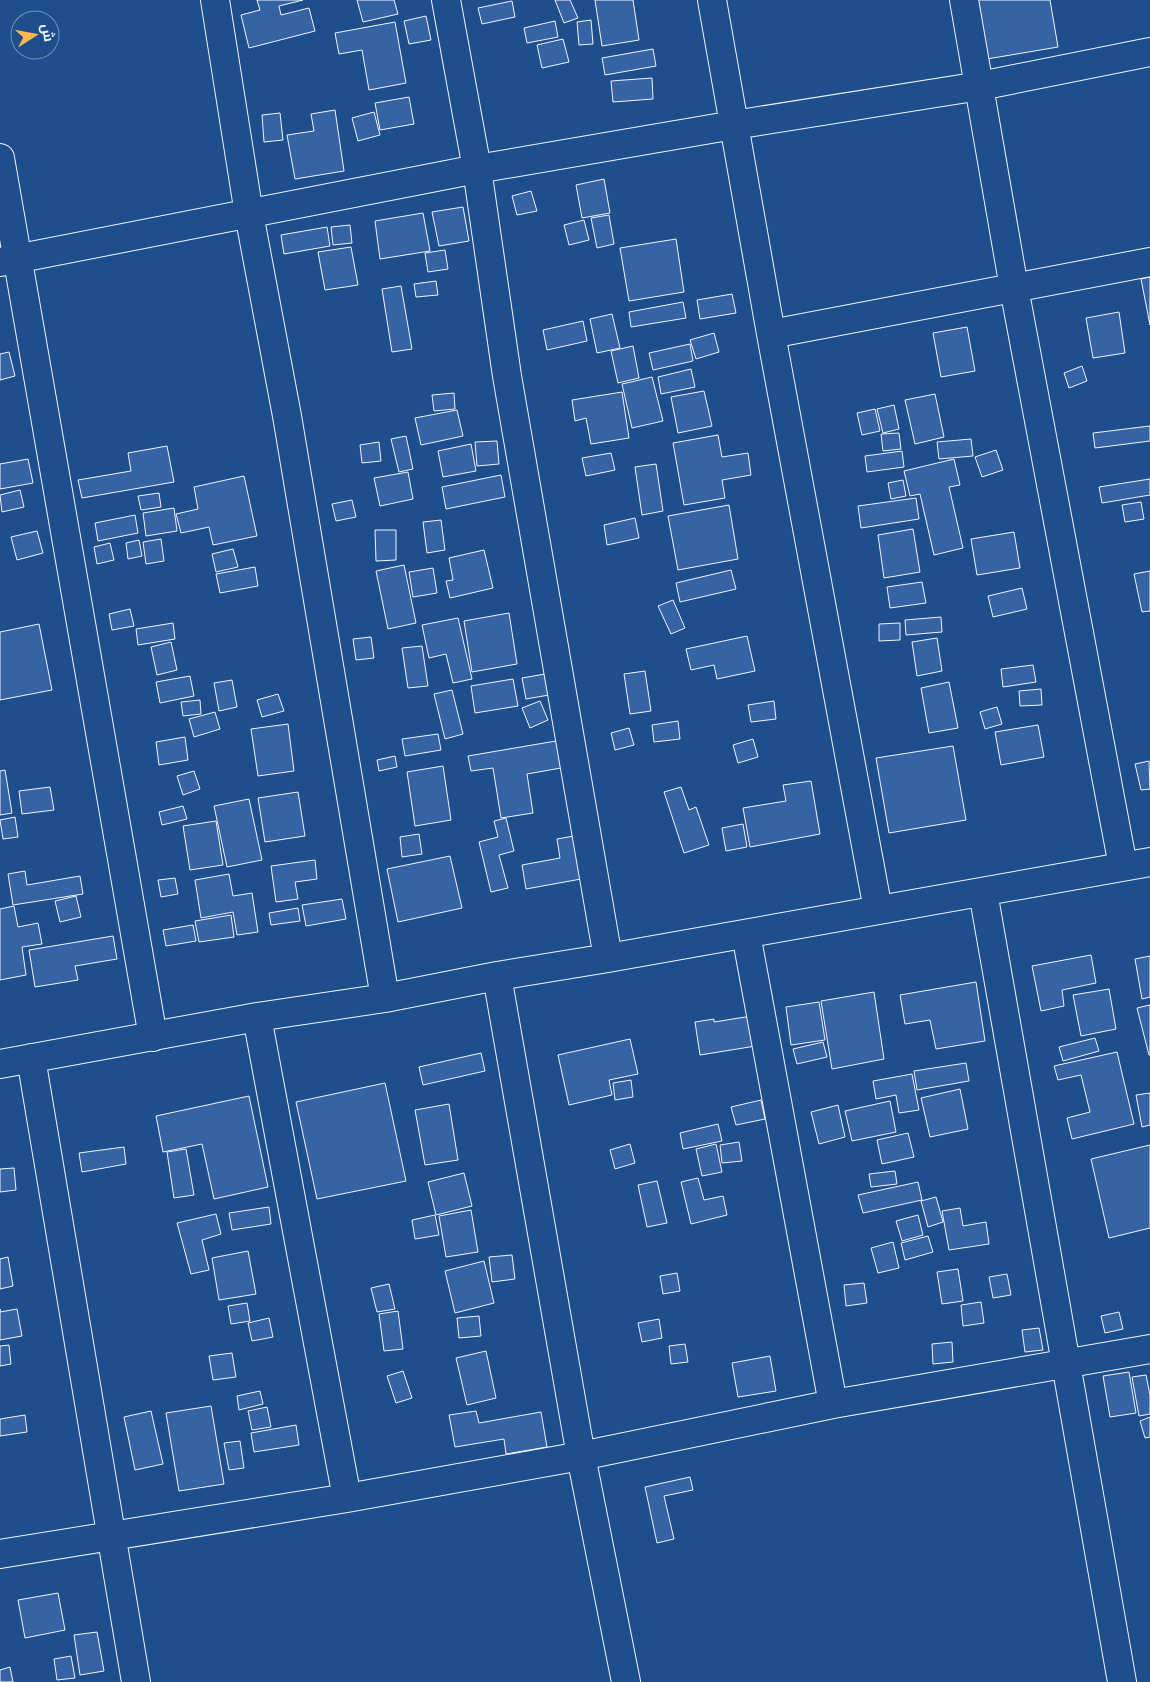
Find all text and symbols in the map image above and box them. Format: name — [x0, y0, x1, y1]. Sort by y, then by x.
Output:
north arrow — [10, 10, 60, 60]
text: ش — [37, 22, 57, 43]

